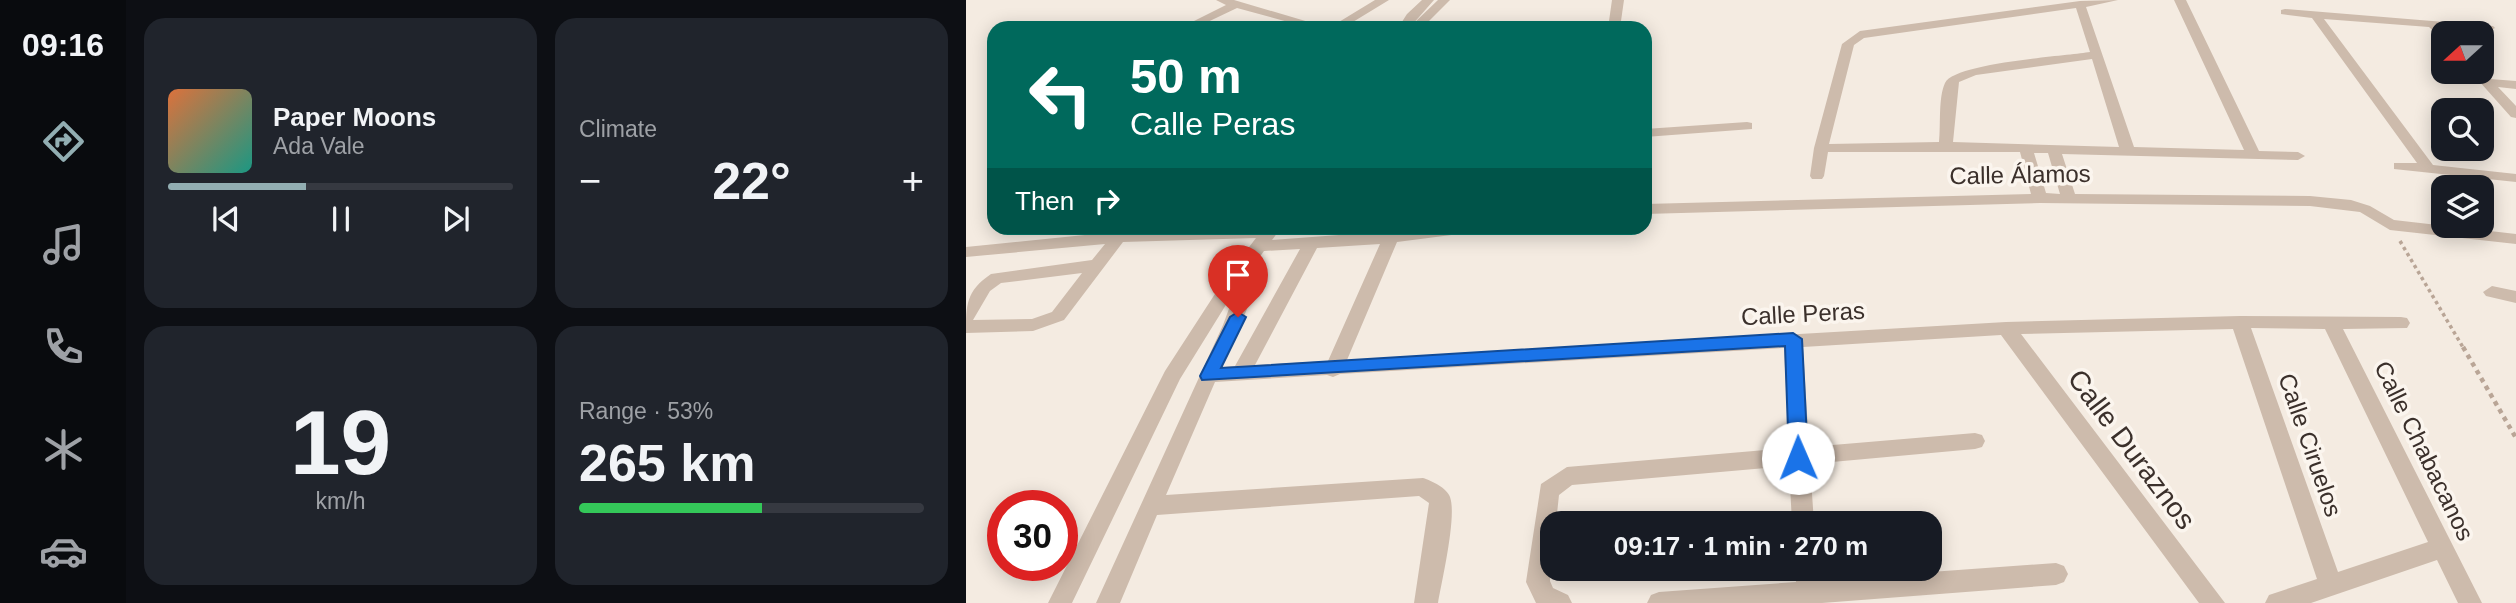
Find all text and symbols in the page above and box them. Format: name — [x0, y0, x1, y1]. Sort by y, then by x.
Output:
north arrow — [2431, 21, 2494, 84]
map controls — [2431, 21, 2494, 238]
text: 09:16 — [22, 27, 104, 63]
icon: left — [1015, 49, 1106, 140]
text: 50 m — [1130, 49, 1242, 103]
button: search — [2431, 98, 2494, 161]
text: Paper Moons — [273, 102, 436, 132]
text: Calle Peras — [1130, 106, 1295, 142]
text: Climate — [579, 116, 657, 142]
icon: directions — [39, 117, 88, 166]
text: Ada Vale — [273, 133, 365, 159]
text: 22° — [712, 152, 791, 210]
text: − — [579, 160, 601, 202]
text: + — [902, 160, 924, 202]
street label: Calle Álamos — [1949, 160, 2091, 189]
button: layers — [2431, 175, 2494, 238]
icon: right — [1088, 182, 1126, 220]
text: Then — [1015, 186, 1074, 216]
icon: previous — [207, 200, 245, 238]
icon: pause — [322, 200, 360, 238]
icon: next — [437, 200, 475, 238]
icon: music — [39, 220, 88, 269]
pin — [1208, 245, 1268, 317]
icon: arrive — [1219, 256, 1257, 294]
street label: Calle Peras — [1740, 297, 1866, 330]
icon: phone — [39, 322, 88, 371]
street label: Calle Chabacanos — [2369, 357, 2480, 545]
street label: Calle Duraznos — [2062, 364, 2202, 535]
street label: Calle Ciruelos — [2273, 370, 2348, 520]
text: 19 — [290, 392, 391, 493]
text: Range · 53% — [579, 398, 713, 424]
position arrow — [1761, 421, 1835, 495]
icon: climate — [39, 425, 88, 474]
text: 265 km — [579, 434, 755, 492]
text: km/h — [316, 488, 365, 514]
speed limit sign: 30 — [987, 490, 1078, 581]
icon: car — [39, 527, 88, 576]
text: 09:17 · 1 min · 270 m — [1614, 531, 1868, 561]

